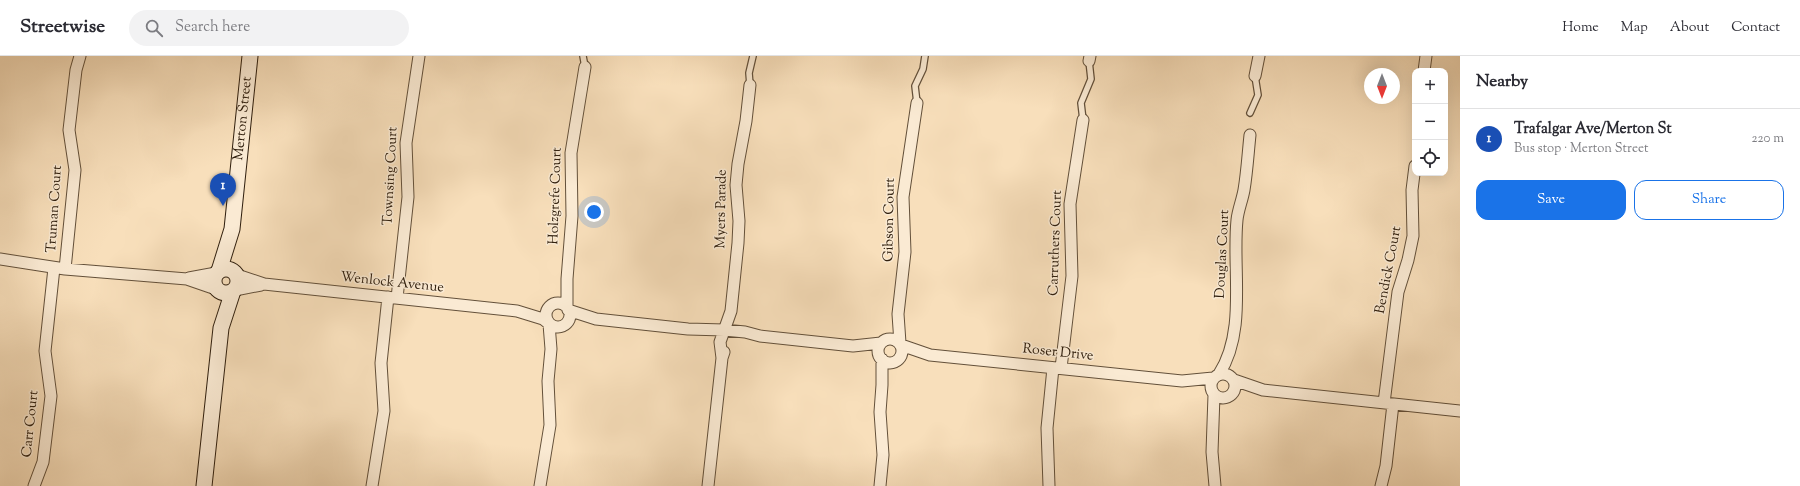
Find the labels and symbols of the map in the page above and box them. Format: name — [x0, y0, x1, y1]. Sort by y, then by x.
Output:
north arrow — [1364, 68, 1400, 104]
street label: Merton Street — [229, 75, 258, 162]
street label: Townsing Court — [378, 126, 404, 226]
street label: Holzgrefe Court — [544, 147, 568, 245]
street label: Truman Court — [42, 164, 68, 254]
street label: Myers Parade — [711, 169, 733, 249]
pin: 1 — [210, 173, 236, 206]
street label: Gibson Court — [879, 178, 901, 262]
street label: Carruthers Court — [1044, 190, 1068, 296]
your location — [584, 202, 604, 222]
street label: Douglas Court — [1211, 209, 1235, 299]
street label: Bendick Court — [1371, 224, 1407, 316]
street label: Wenlock Avenue — [339, 268, 445, 298]
street label: Roser Drive — [1022, 339, 1094, 367]
street label: Carr Court — [18, 389, 44, 459]

